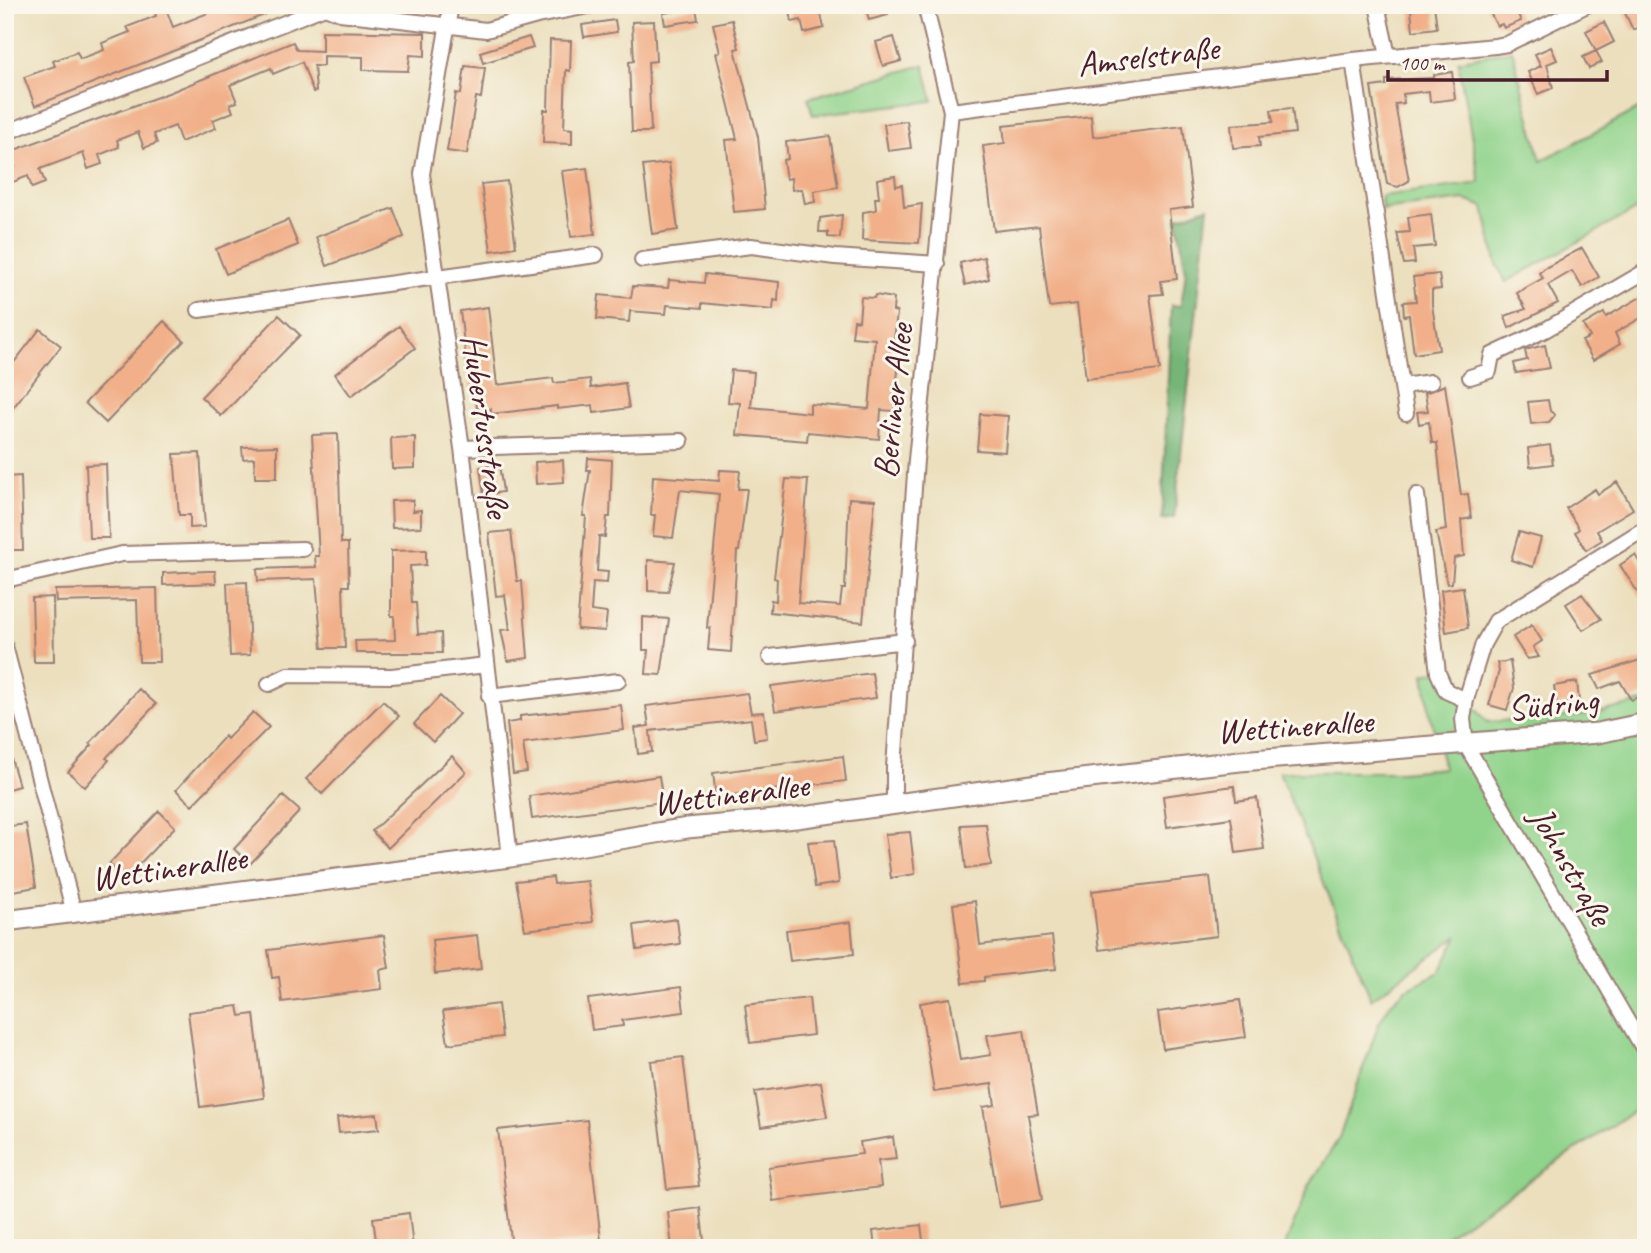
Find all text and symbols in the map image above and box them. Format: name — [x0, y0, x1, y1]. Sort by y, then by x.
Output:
street label: Amselstraße — [1075, 25, 1224, 87]
scale bar — [1388, 38, 1607, 82]
text: 100 m — [1399, 50, 1446, 76]
street label: Berliner Allee — [863, 319, 924, 480]
street label: Hubertusstraße — [451, 332, 521, 523]
street label: Südring — [1505, 677, 1602, 731]
street label: Wettinerallee — [1216, 698, 1377, 754]
street label: Wettinerallee — [651, 762, 814, 826]
street label: Johnstraße — [1518, 797, 1624, 936]
street label: Wettinerallee — [89, 834, 252, 901]

